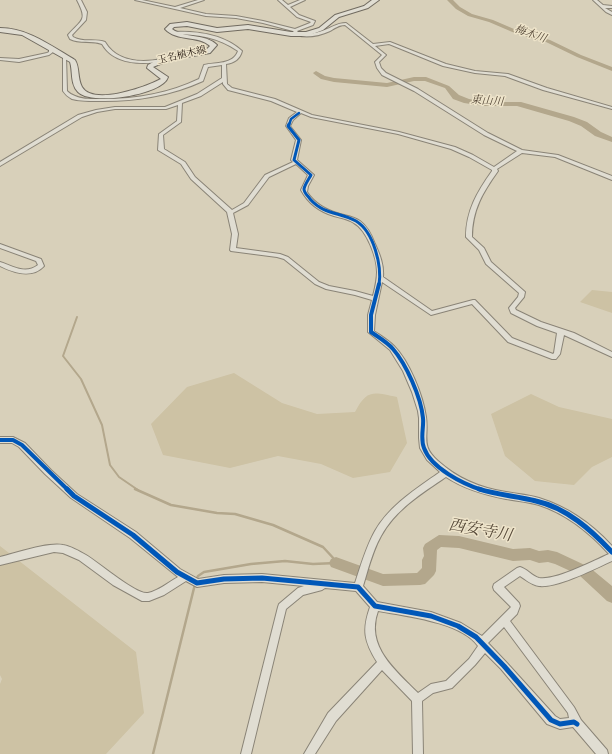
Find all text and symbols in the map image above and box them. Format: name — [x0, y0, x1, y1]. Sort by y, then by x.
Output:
water label: 梅木川 — [512, 23, 548, 47]
street label: 玉名植木線 — [156, 45, 208, 67]
water label: 東山川 — [470, 94, 504, 110]
water label: 西安寺川 — [447, 517, 513, 547]

